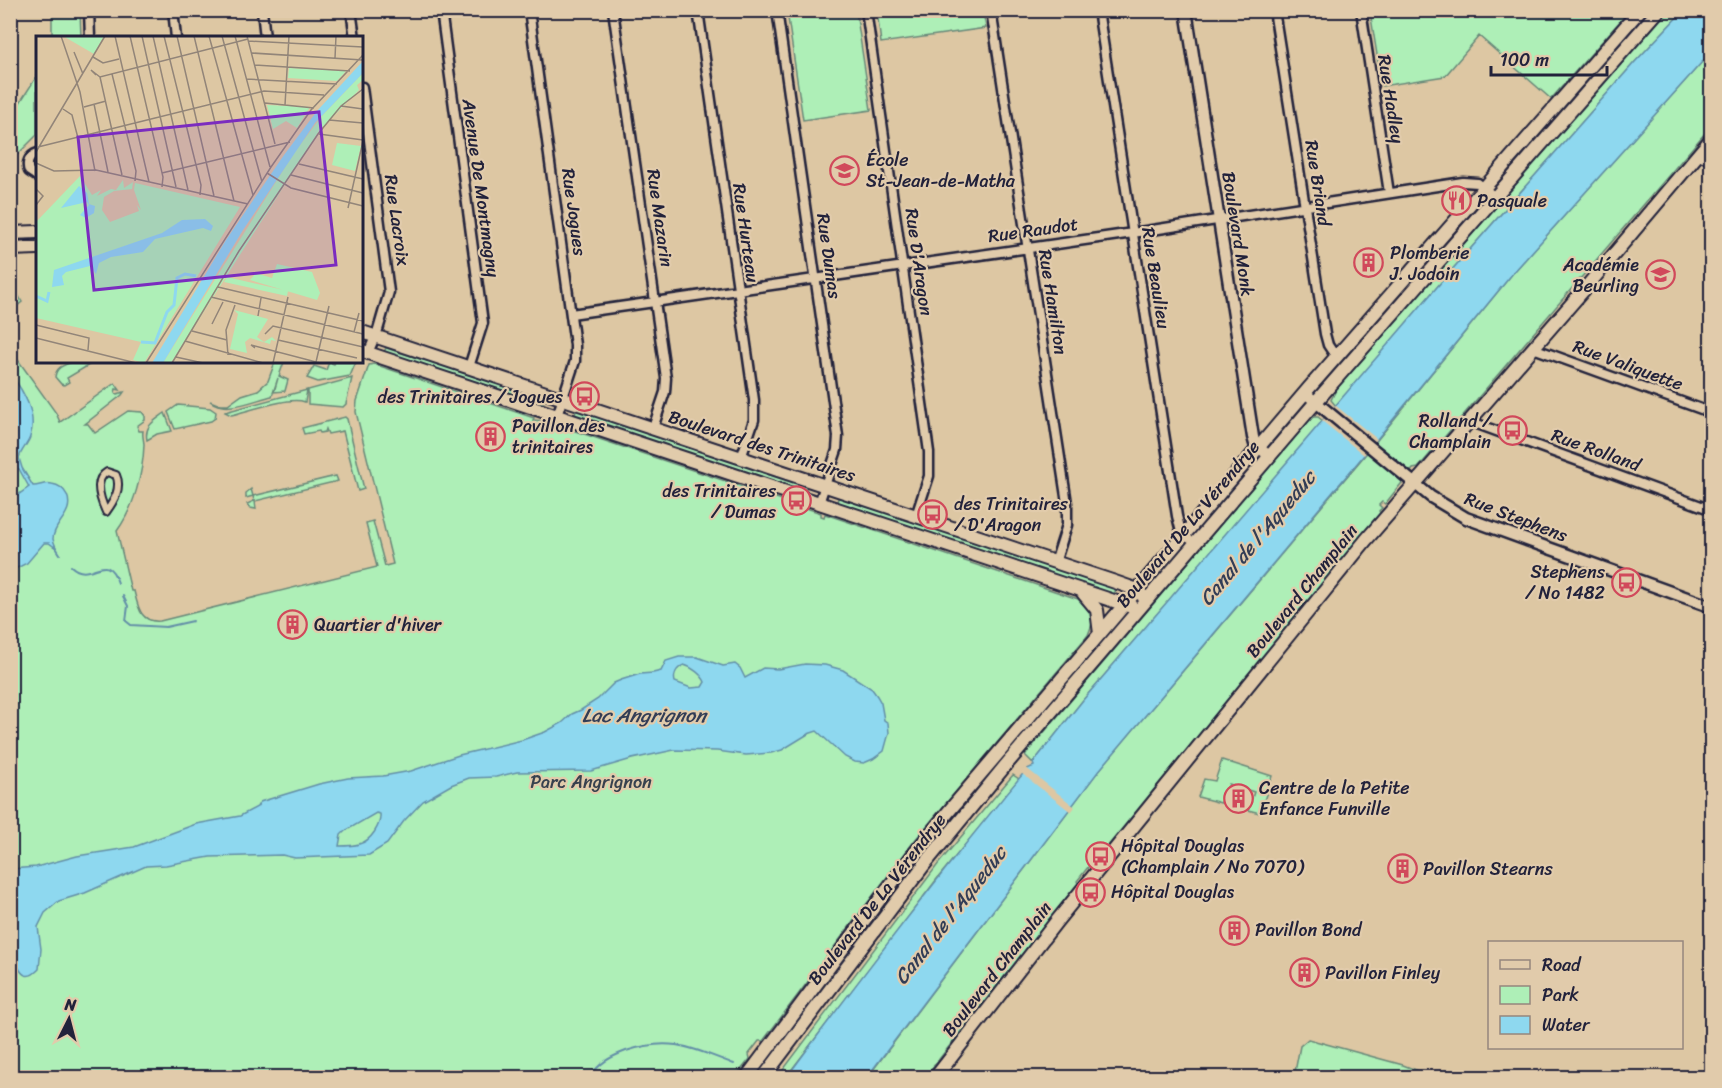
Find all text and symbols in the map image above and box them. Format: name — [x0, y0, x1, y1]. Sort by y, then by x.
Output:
inset map — [36, 36, 363, 363]
scale bar — [1491, 39, 1606, 77]
text: 100 m — [1500, 44, 1549, 76]
street label: Rue Hadley — [1368, 52, 1414, 146]
street label: Avenue De Montmagny — [453, 96, 509, 280]
street label: Rue Briand — [1295, 138, 1341, 230]
place label: École St-Jean-de-Matha — [866, 144, 1016, 197]
school or university icon: École St-Jean-de-Matha — [829, 154, 861, 186]
street label: Rue Jogues — [552, 166, 596, 259]
street label: Rue Mazarin — [637, 167, 683, 269]
street label: Boulevard Monk — [1212, 169, 1264, 299]
street label: Rue Lacroix — [375, 172, 419, 268]
street label: Rue Hurteau — [723, 181, 769, 285]
restaurant icon: Pasquale — [1440, 185, 1472, 217]
place label: Pasquale — [1477, 185, 1547, 217]
street label: Rue D'Aragon — [896, 206, 942, 318]
street label: Rue Raudot — [986, 208, 1080, 252]
street label: Rue Dumas — [807, 211, 851, 302]
street label: Rue Beaulieu — [1132, 225, 1180, 331]
place label: Plomberie J. Jodoin — [1389, 237, 1470, 290]
street label: Rue Hamilton — [1029, 247, 1077, 357]
building icon: Plomberie J. Jodoin — [1353, 247, 1385, 279]
place label: Académie Beurling — [1562, 249, 1639, 302]
school or university icon: Académie Beurling — [1644, 259, 1676, 291]
street label: Rue Valiquette — [1568, 330, 1688, 400]
place label: des Trinitaires / Jogues — [378, 381, 564, 413]
bus stop icon: des Trinitaires / Jogues — [568, 381, 600, 413]
street label: Boulevard des Trinitaires — [664, 401, 860, 492]
place label: Rolland / Champlain — [1409, 405, 1493, 458]
place label: Pavillon des trinitaires — [512, 410, 606, 463]
bus stop icon: Rolland / Champlain — [1496, 415, 1528, 447]
street label: Rue Rolland — [1547, 419, 1647, 481]
building icon: Pavillon des trinitaires — [475, 420, 507, 452]
street label: Boulevard De La Vérendrye — [1108, 433, 1268, 615]
water label: Canal de l'Aqueduc — [1190, 461, 1326, 614]
place label: des Trinitaires / Dumas — [662, 475, 777, 528]
street label: Rue Stephens — [1460, 483, 1573, 552]
bus stop icon: des Trinitaires / Dumas — [781, 485, 813, 517]
place label: des Trinitaires / D'Aragon — [954, 488, 1069, 541]
bus stop icon: des Trinitaires / D'Aragon — [917, 498, 949, 530]
street label: Boulevard Champlain — [1238, 517, 1366, 665]
place label: Stephens / No 1482 — [1525, 556, 1606, 609]
bus stop icon: Stephens / No 1482 — [1610, 566, 1642, 598]
building icon: Quartier d'hiver — [277, 609, 309, 641]
place label: Quartier d'hiver — [314, 609, 443, 641]
water label: Lac Angrignon — [582, 698, 708, 733]
park label: Parc Angrignon — [530, 766, 652, 798]
place label: Centre de la Petite Enfance Funville — [1259, 772, 1410, 825]
building icon: Centre de la Petite Enfance Funville — [1222, 782, 1254, 814]
street label: Boulevard De La Vérendrye — [799, 806, 955, 992]
place label: Hôpital Douglas (Champlain / No 7070) — [1121, 830, 1305, 883]
water label: Canal de l'Aqueduc — [885, 837, 1017, 992]
bus stop icon: Hôpital Douglas (Champlain / No 7070) — [1084, 840, 1116, 872]
building icon: Pavillon Stearns — [1386, 853, 1418, 885]
place label: Pavillon Stearns — [1423, 853, 1553, 885]
bus stop icon: Hôpital Douglas — [1074, 876, 1106, 908]
place label: Hôpital Douglas — [1111, 876, 1235, 908]
street label: Boulevard Champlain — [934, 894, 1060, 1044]
building icon: Pavillon Bond — [1218, 914, 1250, 946]
place label: Pavillon Bond — [1255, 914, 1363, 946]
legend — [1488, 941, 1683, 1049]
text: Road — [1542, 949, 1582, 981]
building icon: Pavillon Finley — [1288, 957, 1320, 989]
place label: Pavillon Finley — [1325, 957, 1441, 989]
text: Park — [1542, 979, 1579, 1011]
north arrow — [39, 989, 99, 1049]
text: N — [62, 989, 78, 1020]
text: Water — [1542, 1009, 1591, 1041]

